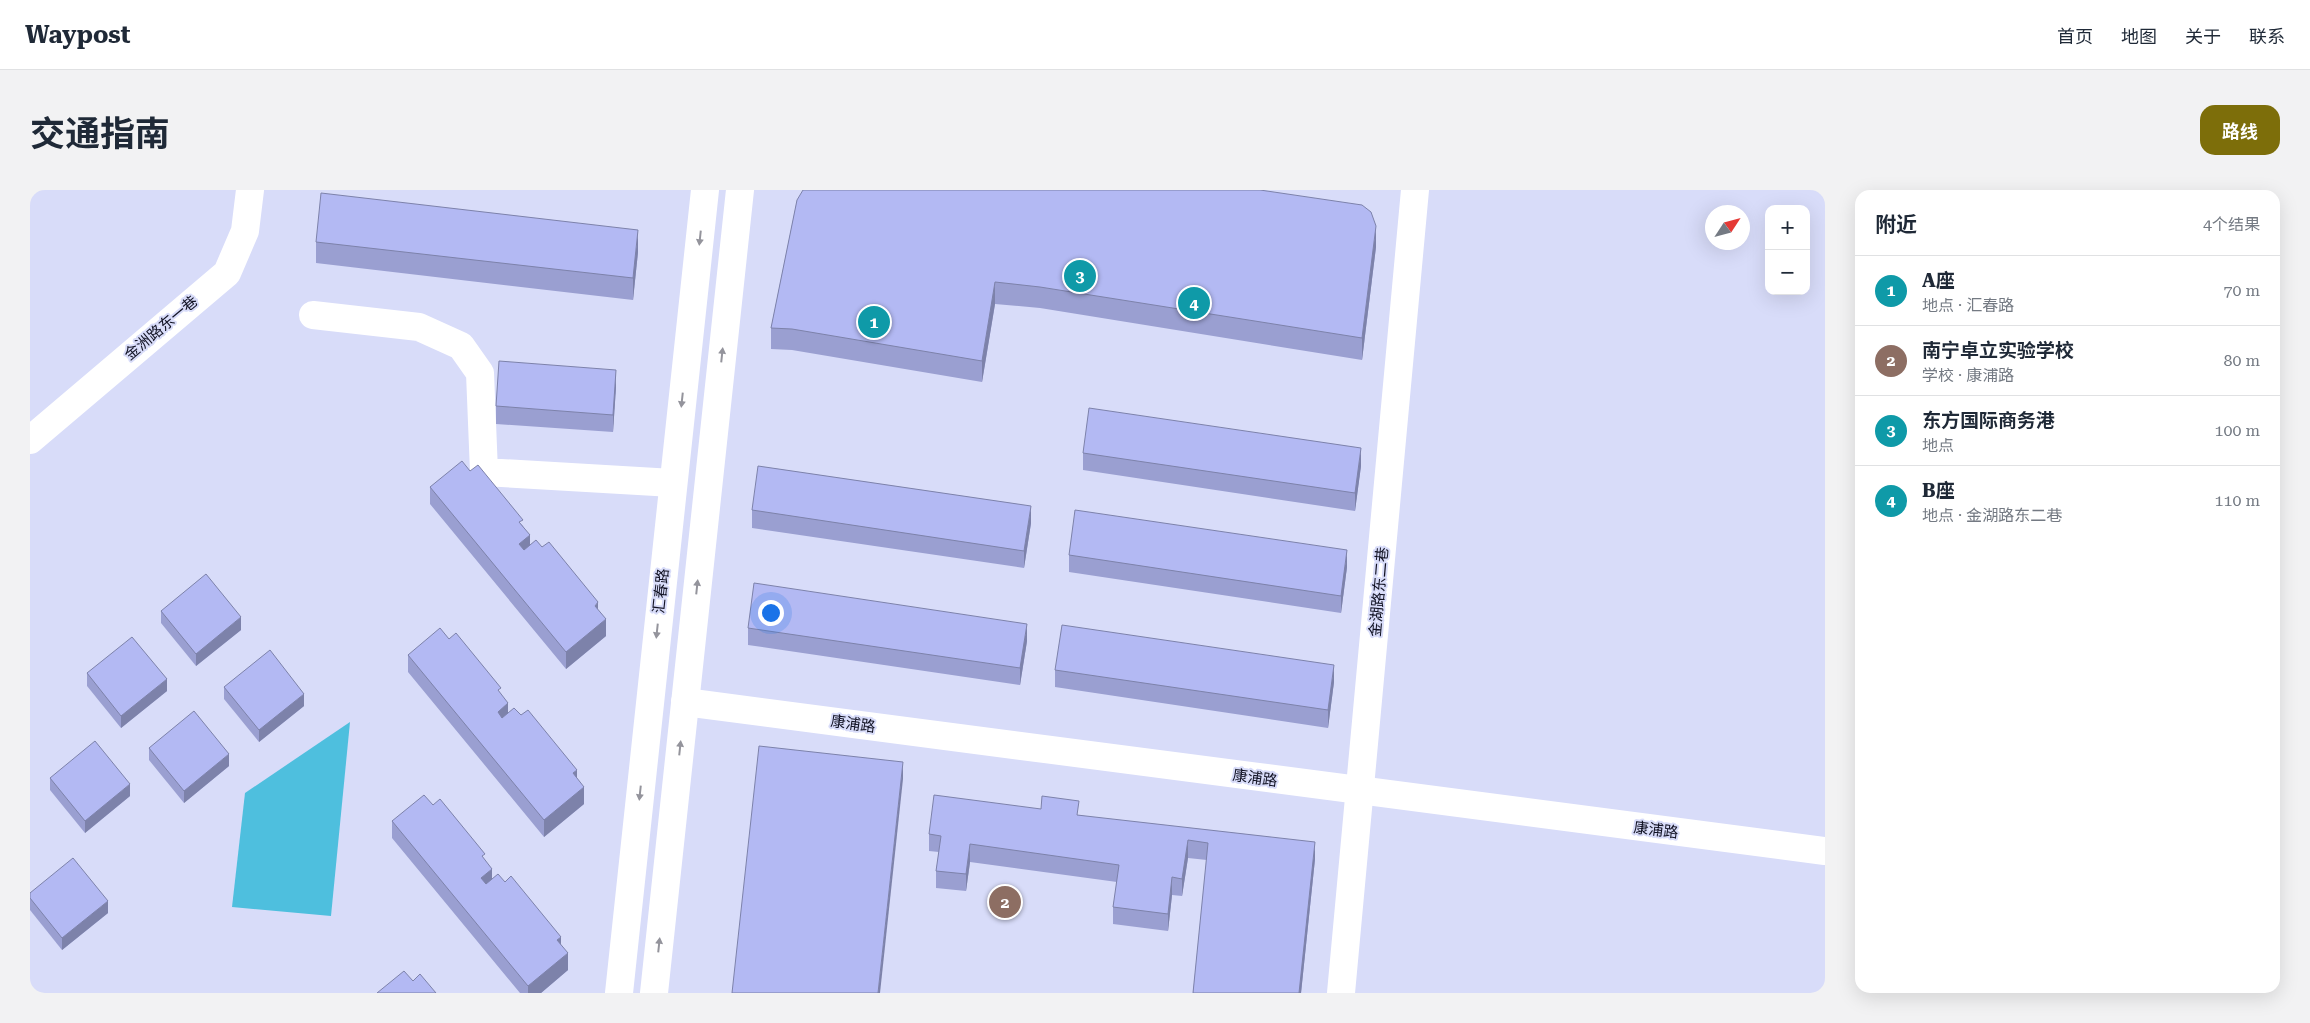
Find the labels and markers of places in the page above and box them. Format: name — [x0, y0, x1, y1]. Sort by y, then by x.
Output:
pin: 3 — [1064, 257, 1096, 295]
pin: 4 — [1178, 284, 1210, 322]
pin: 1 — [858, 303, 890, 341]
pin: 2 — [989, 883, 1021, 921]

